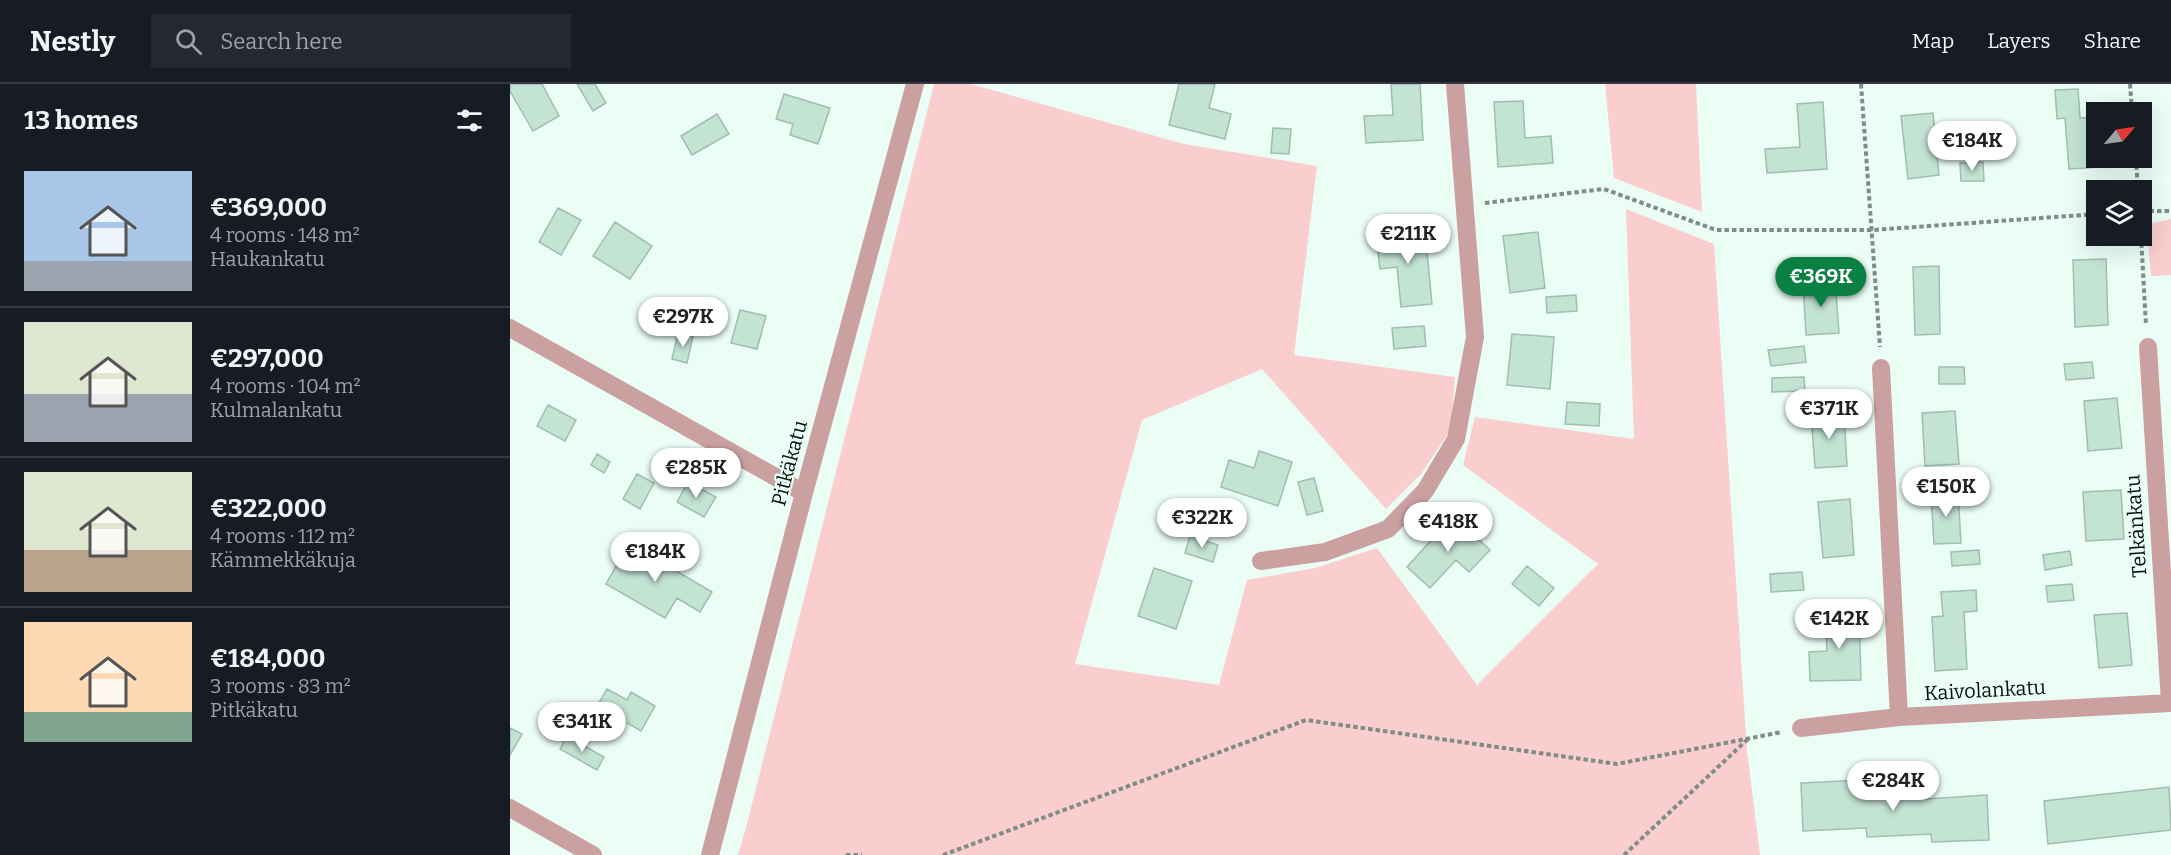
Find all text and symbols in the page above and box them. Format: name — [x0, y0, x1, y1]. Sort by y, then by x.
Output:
search box — [151, 14, 571, 68]
text: Nestly — [30, 25, 115, 58]
icon: search — [172, 25, 205, 58]
text: Search here — [220, 28, 342, 55]
text: Map — [1912, 28, 1954, 54]
text: Layers — [1987, 28, 2051, 54]
text: Share — [2084, 28, 2141, 54]
north arrow — [2086, 102, 2152, 168]
map controls — [2086, 102, 2152, 246]
icon: filters — [453, 104, 486, 137]
text: 13 homes — [24, 105, 138, 136]
pin: €184K — [1930, 121, 2014, 172]
text: €184K — [1941, 128, 2003, 152]
button: layers — [2086, 180, 2152, 246]
text: €369,000 — [210, 192, 327, 223]
icon: home — [72, 195, 144, 267]
pin: €211K — [1366, 214, 1450, 265]
text: €211K — [1380, 221, 1436, 245]
text: 4 rooms · 148 m² — [210, 223, 360, 247]
text: Haukankatu — [210, 247, 325, 271]
pin: €369K — [1779, 257, 1863, 308]
text: €369K — [1789, 264, 1853, 288]
pin: €297K — [641, 297, 725, 348]
text: €297K — [652, 304, 714, 328]
text: €297,000 — [210, 343, 324, 374]
icon: home — [72, 346, 144, 418]
text: 4 rooms · 104 m² — [210, 374, 361, 398]
pin: €371K — [1787, 389, 1871, 440]
text: €371K — [1799, 396, 1859, 420]
text: Kulmalankatu — [210, 398, 342, 422]
street label: Pitkäkatu — [766, 417, 812, 509]
pin: €285K — [654, 448, 738, 499]
text: €285K — [665, 455, 727, 479]
pin: €150K — [1904, 467, 1988, 518]
text: €150K — [1916, 474, 1976, 498]
street label: Telkänkatu — [2120, 474, 2152, 578]
text: €322,000 — [210, 493, 327, 524]
icon: home — [72, 496, 144, 568]
pin: €322K — [1160, 498, 1244, 549]
pin: €418K — [1406, 502, 1490, 553]
text: €322K — [1171, 505, 1233, 529]
text: €418K — [1418, 509, 1478, 533]
text: 4 rooms · 112 m² — [210, 524, 355, 548]
pin: €184K — [613, 532, 697, 583]
text: €184K — [624, 539, 686, 563]
text: Kämmekkäkuja — [210, 548, 356, 572]
pin: €142K — [1797, 599, 1881, 650]
text: €142K — [1809, 606, 1869, 630]
text: €184,000 — [210, 643, 325, 674]
icon: home — [72, 646, 144, 718]
text: 3 rooms · 83 m² — [210, 674, 351, 698]
street label: Kaivolankatu — [1923, 675, 2047, 705]
text: Pitkäkatu — [210, 698, 298, 722]
pin: €341K — [540, 702, 624, 753]
text: €341K — [552, 709, 612, 733]
pin: €284K — [1851, 761, 1935, 812]
text: €284K — [1861, 768, 1925, 792]

